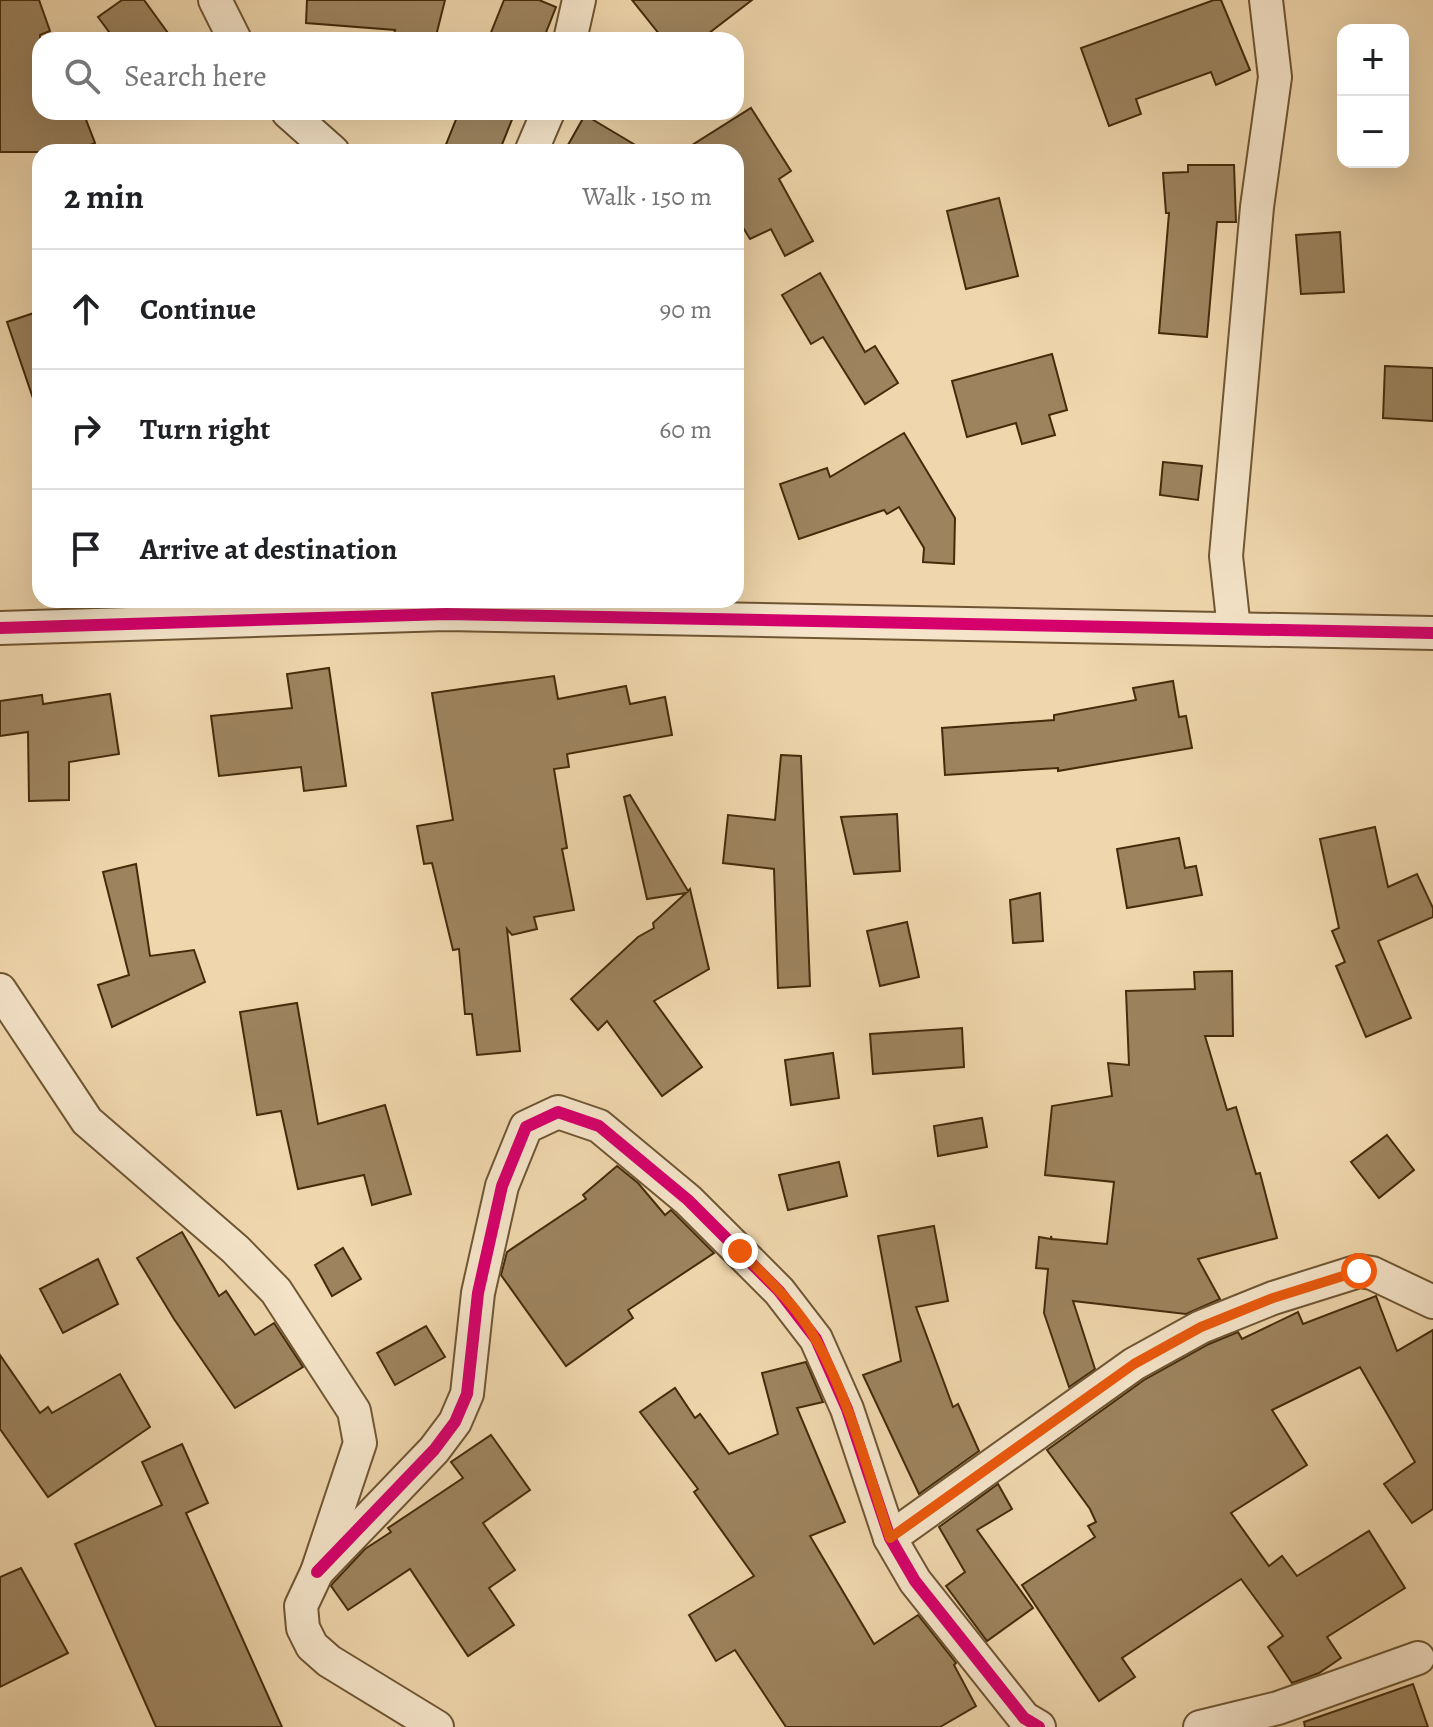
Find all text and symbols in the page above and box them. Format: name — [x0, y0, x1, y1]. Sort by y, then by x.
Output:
map controls — [1337, 24, 1409, 168]
button: + — [1337, 24, 1409, 96]
search box — [32, 32, 744, 120]
icon: search — [60, 54, 104, 98]
text: Search here — [124, 56, 267, 96]
button: − — [1337, 96, 1409, 168]
text: 2 min — [64, 173, 144, 220]
text: Walk · 150 m — [582, 179, 712, 214]
icon: ahead — [64, 287, 108, 331]
text: Continue — [140, 289, 256, 329]
text: 90 m — [660, 292, 712, 327]
icon: right — [64, 407, 108, 451]
text: Turn right — [140, 409, 270, 449]
text: 60 m — [659, 412, 712, 447]
icon: arrive — [64, 527, 108, 571]
text: Arrive at destination — [140, 529, 397, 569]
route end — [722, 1233, 758, 1269]
route start — [1341, 1253, 1377, 1289]

